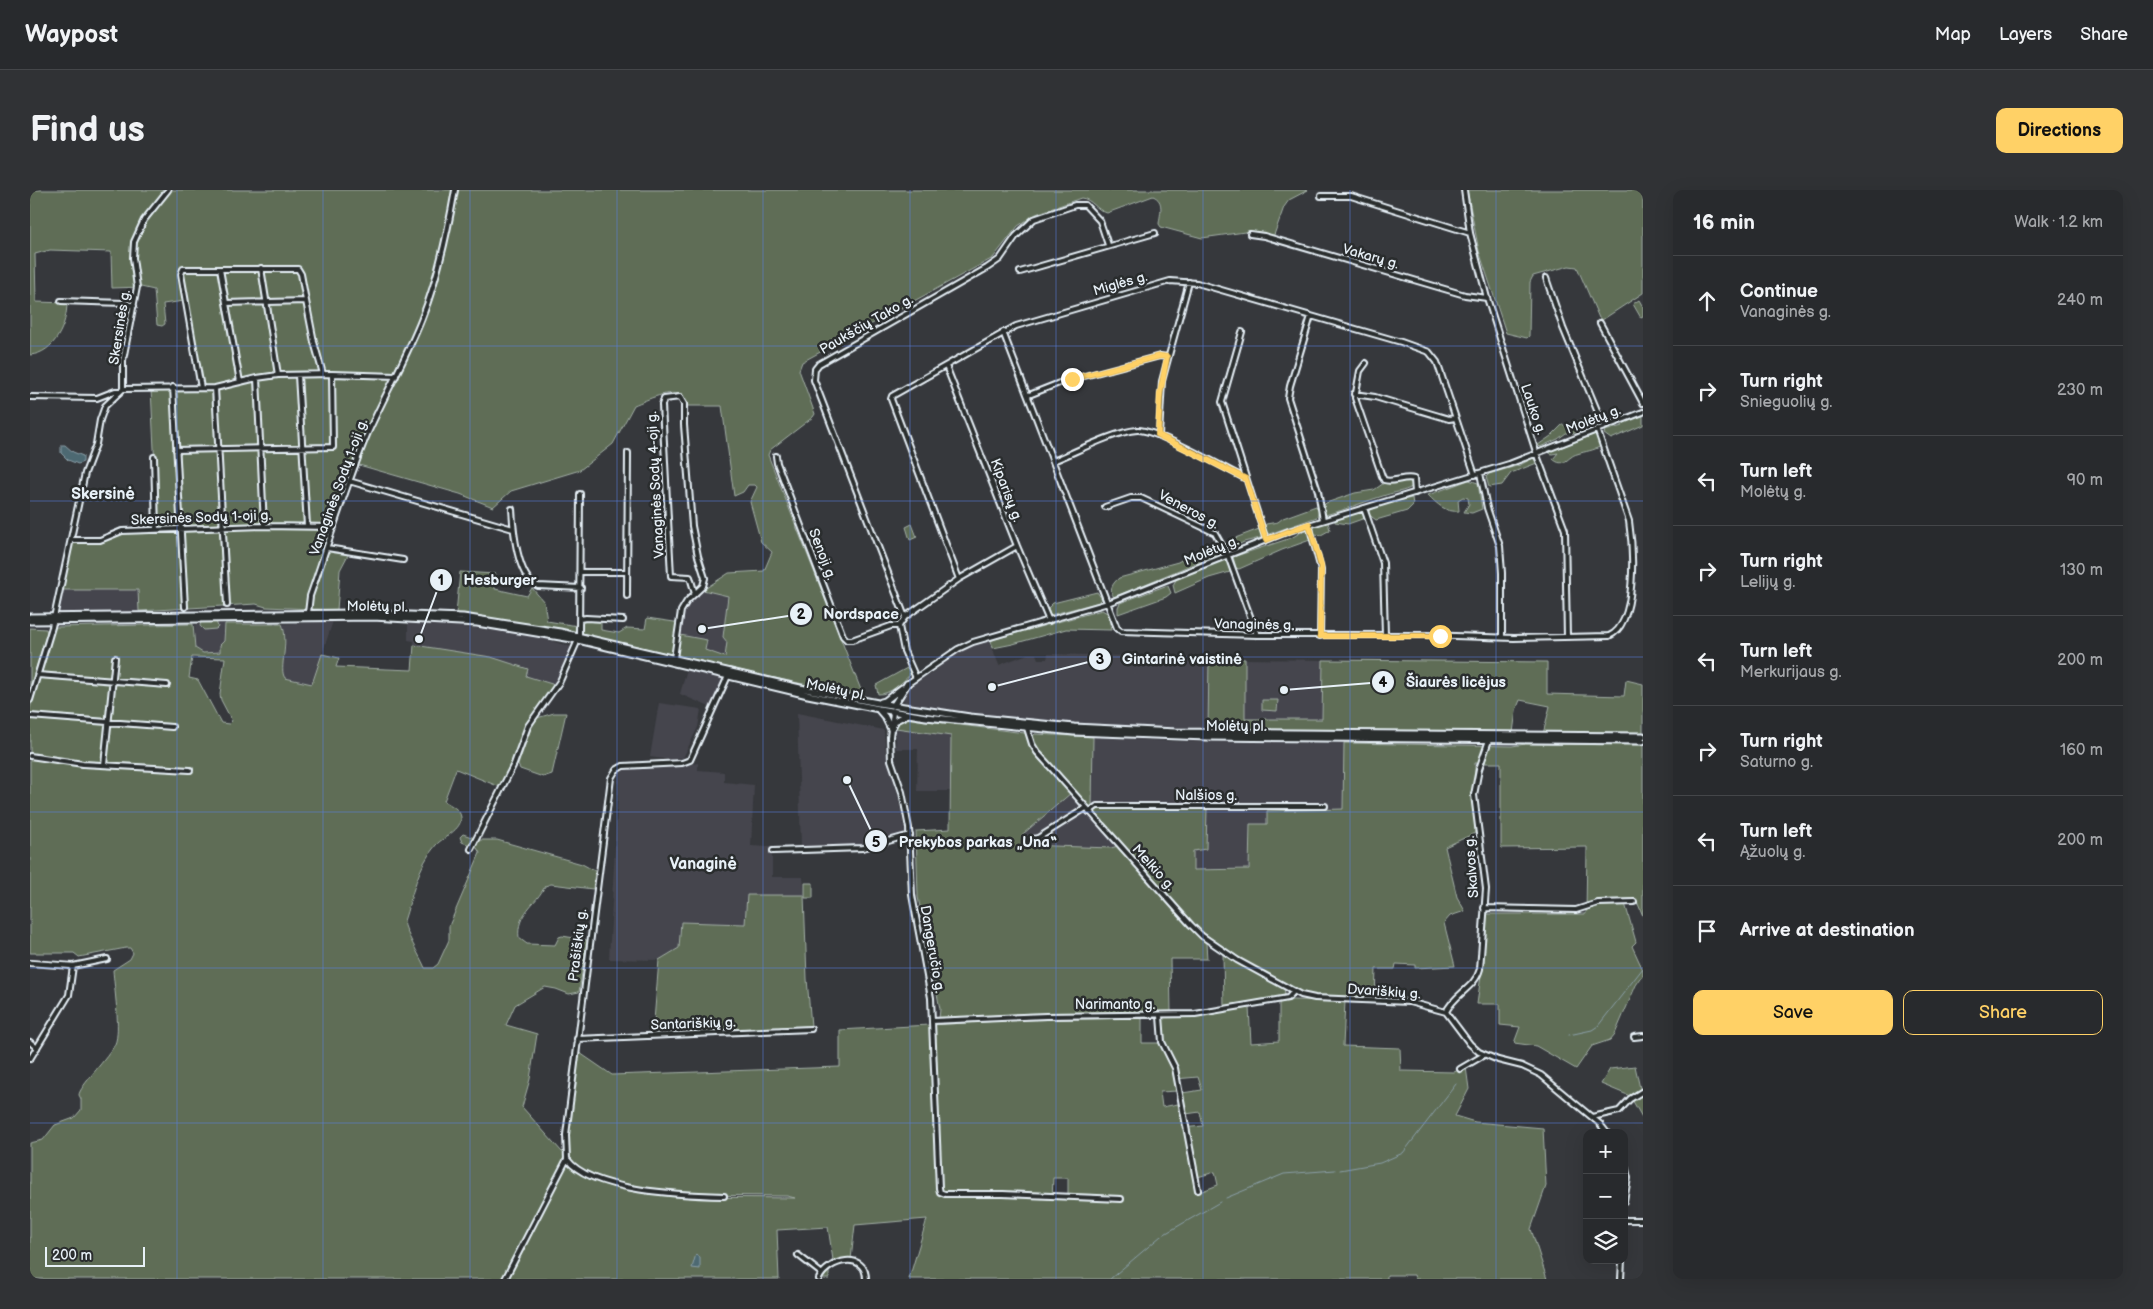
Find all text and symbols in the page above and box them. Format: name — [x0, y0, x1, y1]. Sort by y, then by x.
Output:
text: Waypost — [25, 20, 118, 49]
text: Map — [1935, 24, 1971, 45]
text: Layers — [1999, 24, 2052, 45]
text: Share — [2080, 24, 2128, 45]
button: Directions — [1996, 108, 2123, 153]
text: Find us — [30, 109, 145, 152]
text: 16 min — [1693, 210, 1755, 235]
text: Walk · 1.2 km — [2014, 213, 2103, 232]
street label: Vakarų g. — [1341, 240, 1401, 273]
street label: Miglės g. — [1091, 268, 1149, 299]
text: Continue — [1740, 280, 1818, 303]
icon: ahead — [1693, 287, 1721, 315]
street label: Skersinės g. — [105, 288, 134, 366]
street label: Paukščių Tako g. — [817, 291, 916, 358]
text: 240 m — [2057, 291, 2103, 310]
text: Vanaginės g. — [1740, 303, 1831, 322]
route end — [1061, 368, 1084, 391]
text: Turn right — [1740, 370, 1823, 393]
icon: right — [1693, 377, 1721, 405]
text: 230 m — [2057, 381, 2103, 400]
street label: Lauko g. — [1517, 382, 1550, 437]
text: Snieguolių g. — [1740, 393, 1832, 412]
street label: Molėtų g. — [1563, 401, 1623, 438]
street label: Vanaginės Sodų 4-oji g. — [643, 411, 668, 559]
street label: Vanaginės Sodų 1-oji g. — [306, 416, 371, 558]
street label: Kiparisų g. — [987, 456, 1026, 524]
text: Turn left — [1740, 460, 1812, 483]
icon: left — [1693, 467, 1721, 495]
text: 90 m — [2067, 471, 2103, 490]
text: Molėtų g. — [1740, 483, 1806, 502]
district label: Skersinė — [71, 485, 135, 504]
street label: Veneros g. — [1155, 486, 1222, 533]
street label: Skersinės Sodų 1-oji g. — [131, 507, 272, 528]
street label: Senoji g. — [805, 526, 840, 582]
street label: Molėtų g. — [1181, 532, 1241, 569]
text: Turn right — [1740, 550, 1823, 573]
icon: right — [1693, 557, 1721, 585]
text: 130 m — [2060, 561, 2103, 580]
callout: Hesburger — [428, 565, 546, 595]
text: 1 — [438, 571, 444, 590]
text: Hesburger — [463, 571, 538, 590]
text: Lelijų g. — [1740, 573, 1795, 592]
street label: Molėtų pl. — [346, 597, 408, 616]
callout: Nordspace — [788, 599, 909, 629]
text: 2 — [797, 605, 806, 624]
text: Nordspace — [823, 605, 899, 624]
street label: Vanaginės g. — [1214, 615, 1294, 634]
route start — [1429, 625, 1452, 648]
text: Turn left — [1740, 640, 1812, 663]
callout: Gintarinė vaistinė — [1087, 644, 1252, 674]
icon: left — [1693, 647, 1721, 675]
text: 3 — [1096, 650, 1105, 669]
text: Gintarinė vaistinė — [1122, 650, 1242, 669]
text: 200 m — [2057, 651, 2103, 670]
text: Merkurijaus g. — [1740, 663, 1842, 682]
callout: Šiaurės licėjus — [1371, 667, 1516, 697]
text: Šiaurės licėjus — [1406, 672, 1506, 692]
text: 4 — [1379, 673, 1388, 692]
street label: Molėtų pl. — [804, 675, 868, 704]
street label: Molėtų pl. — [1206, 718, 1267, 735]
text: Turn right — [1740, 730, 1823, 753]
icon: right — [1693, 737, 1721, 765]
text: 160 m — [2060, 741, 2103, 760]
text: Saturno g. — [1740, 753, 1813, 772]
street label: Nalšios g. — [1175, 787, 1237, 804]
text: Turn left — [1740, 820, 1812, 843]
callout: Prekybos parkas „Una“ — [864, 826, 1067, 856]
icon: left — [1693, 827, 1721, 855]
text: 200 m — [2057, 831, 2103, 850]
text: 5 — [872, 833, 881, 852]
text: Prekybos parkas „Una“ — [899, 833, 1057, 852]
street label: Skalvos g. — [1461, 835, 1482, 899]
street label: Melkio g. — [1129, 841, 1179, 894]
text: Ąžuolų g. — [1740, 843, 1805, 862]
district label: Vanaginė — [669, 855, 737, 874]
street label: Dangeručio g. — [916, 904, 949, 994]
street label: Prašiškių g. — [565, 907, 590, 982]
icon: arrive — [1693, 917, 1721, 945]
text: Arrive at destination — [1740, 919, 1915, 942]
street label: Dvariškių g. — [1347, 980, 1422, 1003]
button: Save — [1693, 990, 1893, 1035]
button: Share — [1903, 990, 2103, 1035]
street label: Narimanto g. — [1075, 996, 1156, 1013]
street label: Santariškių g. — [650, 1014, 736, 1033]
map controls — [1583, 1129, 1628, 1264]
button: + — [1583, 1129, 1628, 1174]
button: − — [1583, 1174, 1628, 1219]
button: layers — [1583, 1219, 1628, 1264]
scale bar — [45, 1244, 145, 1267]
text: 200 m — [52, 1247, 92, 1264]

